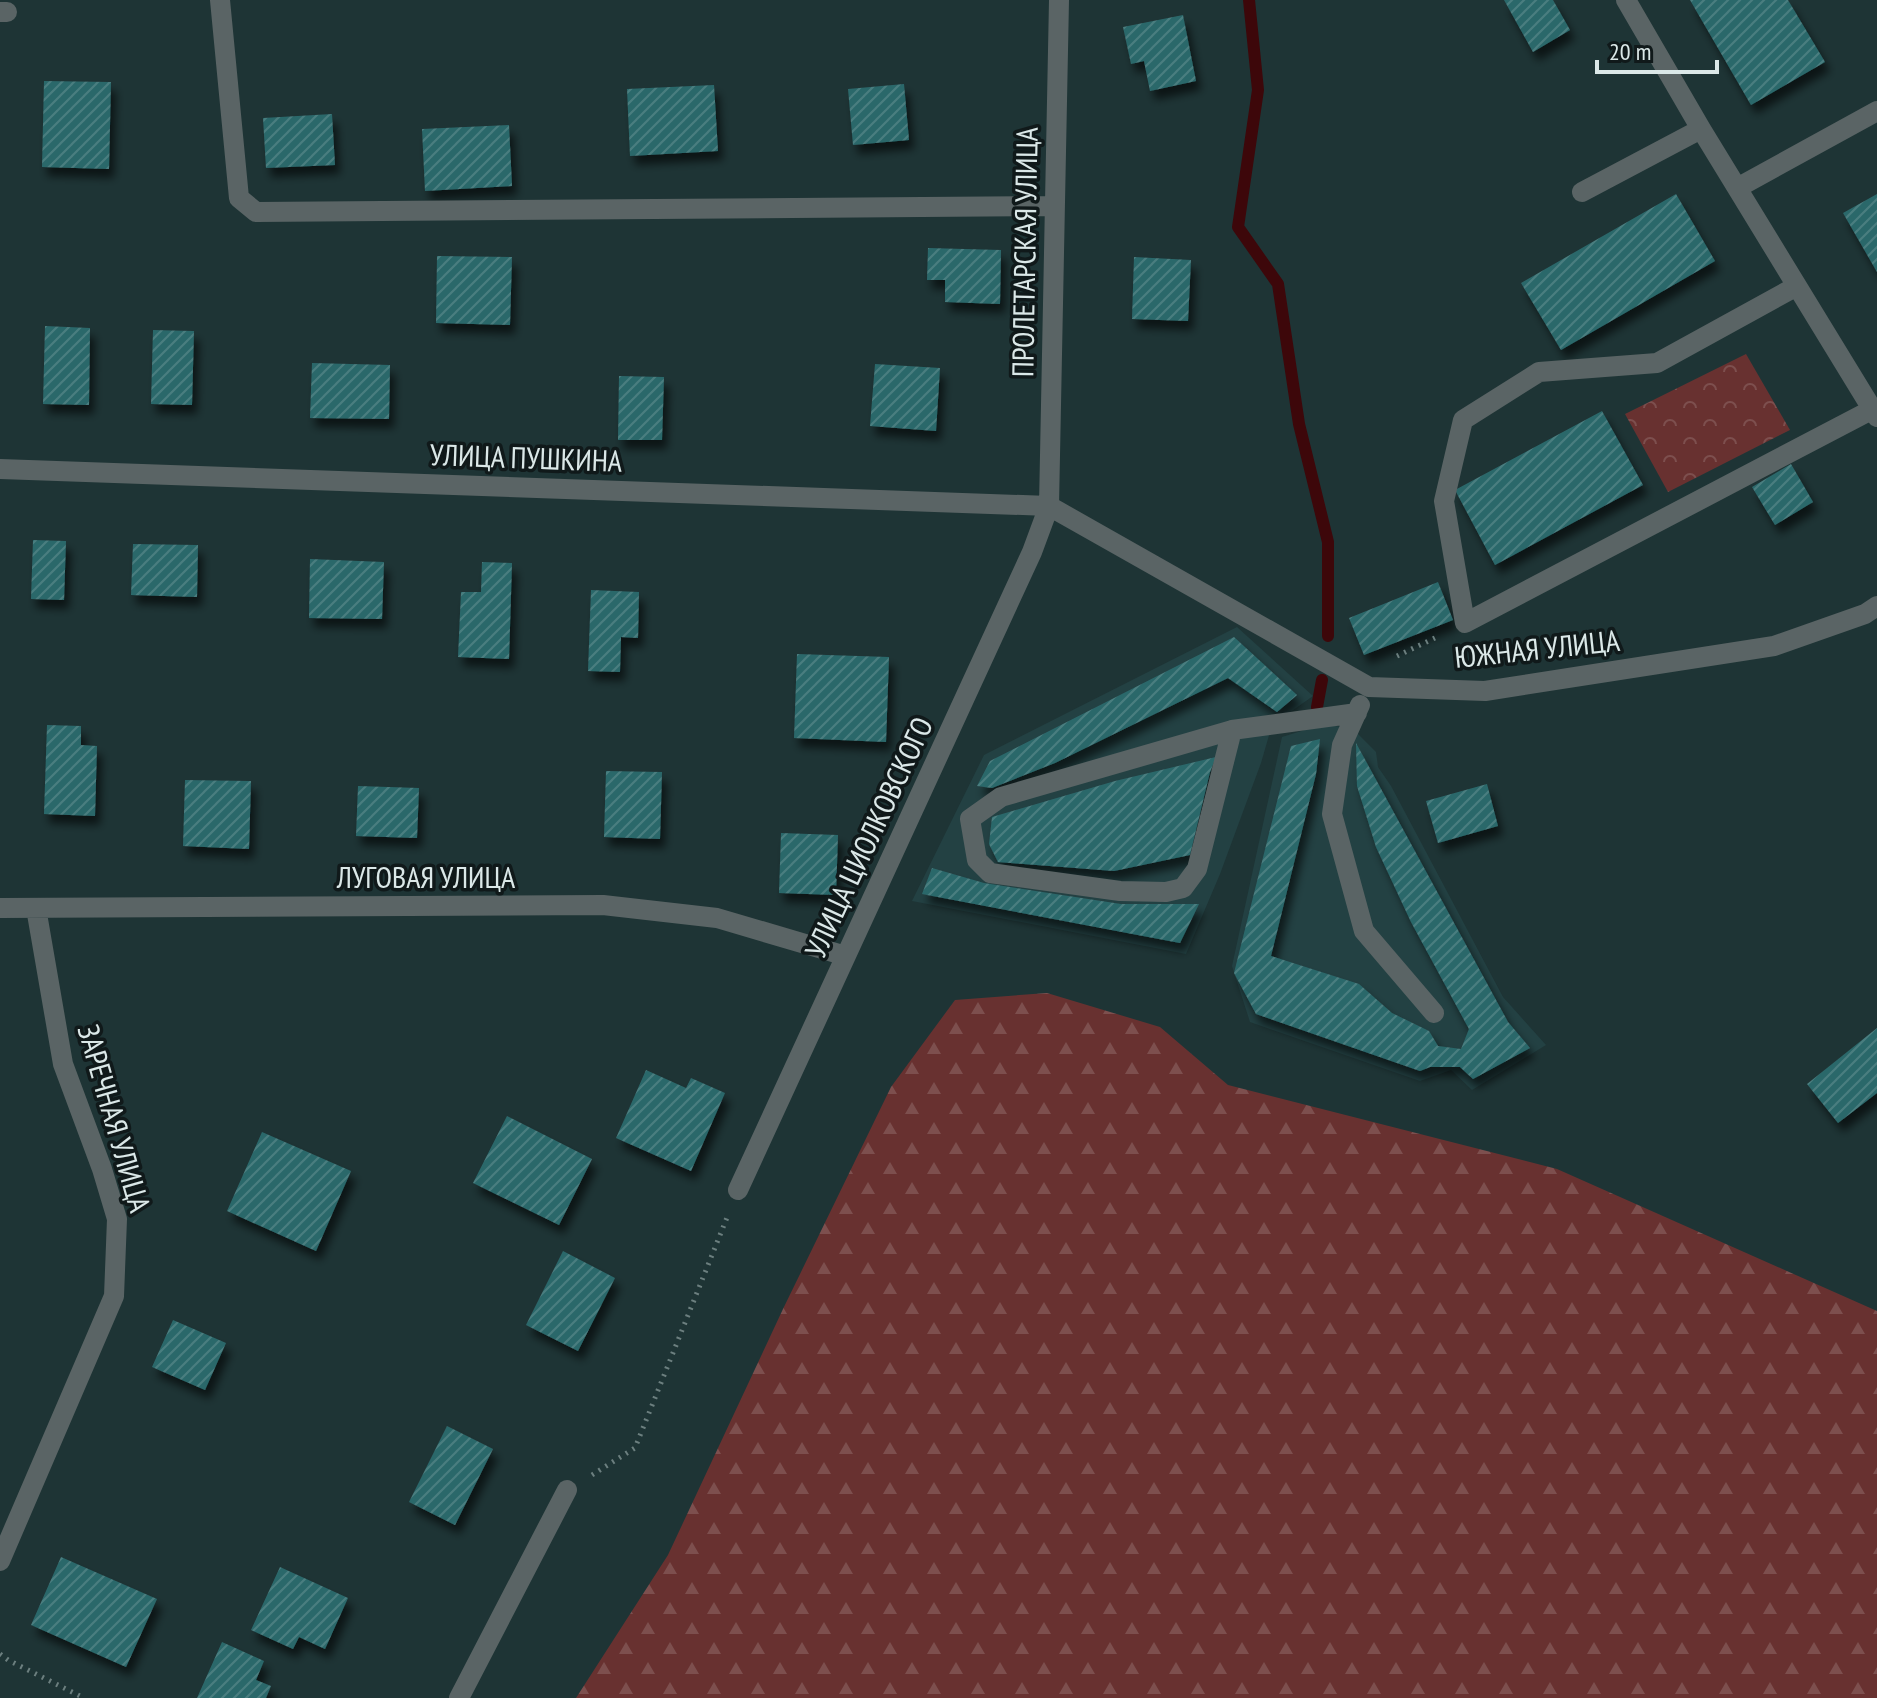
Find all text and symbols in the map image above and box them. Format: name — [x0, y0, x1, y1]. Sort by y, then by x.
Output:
scale bar — [1597, 24, 1717, 74]
text: 20 m — [1609, 36, 1651, 67]
street label: ПРОЛЕТАРСКАЯ УЛИЦА — [1002, 126, 1046, 377]
street label: УЛИЦА ПУШКИНА — [429, 434, 624, 480]
street label: ЮЖНАЯ УЛИЦА — [1453, 620, 1622, 676]
street label: УЛИЦА ЦИОЛКОВСКОГО — [795, 710, 941, 964]
street label: ЛУГОВАЯ УЛИЦА — [336, 857, 516, 896]
street label: ЗАРЕЧНАЯ УЛИЦА — [70, 1020, 161, 1217]

